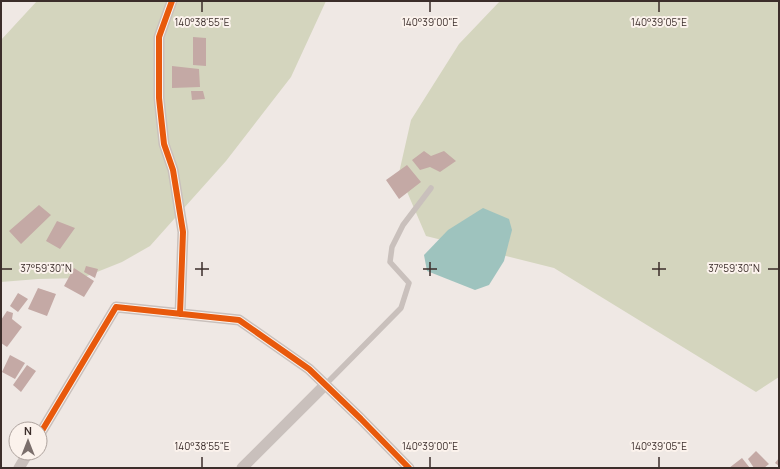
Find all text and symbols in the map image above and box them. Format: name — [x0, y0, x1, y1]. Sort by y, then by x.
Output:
text: 140°38'55"E — [174, 15, 230, 29]
text: 140°39'00"E — [402, 15, 458, 29]
text: 140°39'05"E — [631, 15, 687, 29]
text: 37°59'30"N — [20, 261, 72, 275]
text: 37°59'30"N — [708, 261, 760, 275]
north arrow — [8, 421, 48, 461]
text: N — [24, 423, 32, 438]
text: 140°38'55"E — [174, 439, 230, 453]
text: 140°39'00"E — [402, 439, 458, 453]
text: 140°39'05"E — [631, 439, 687, 453]

